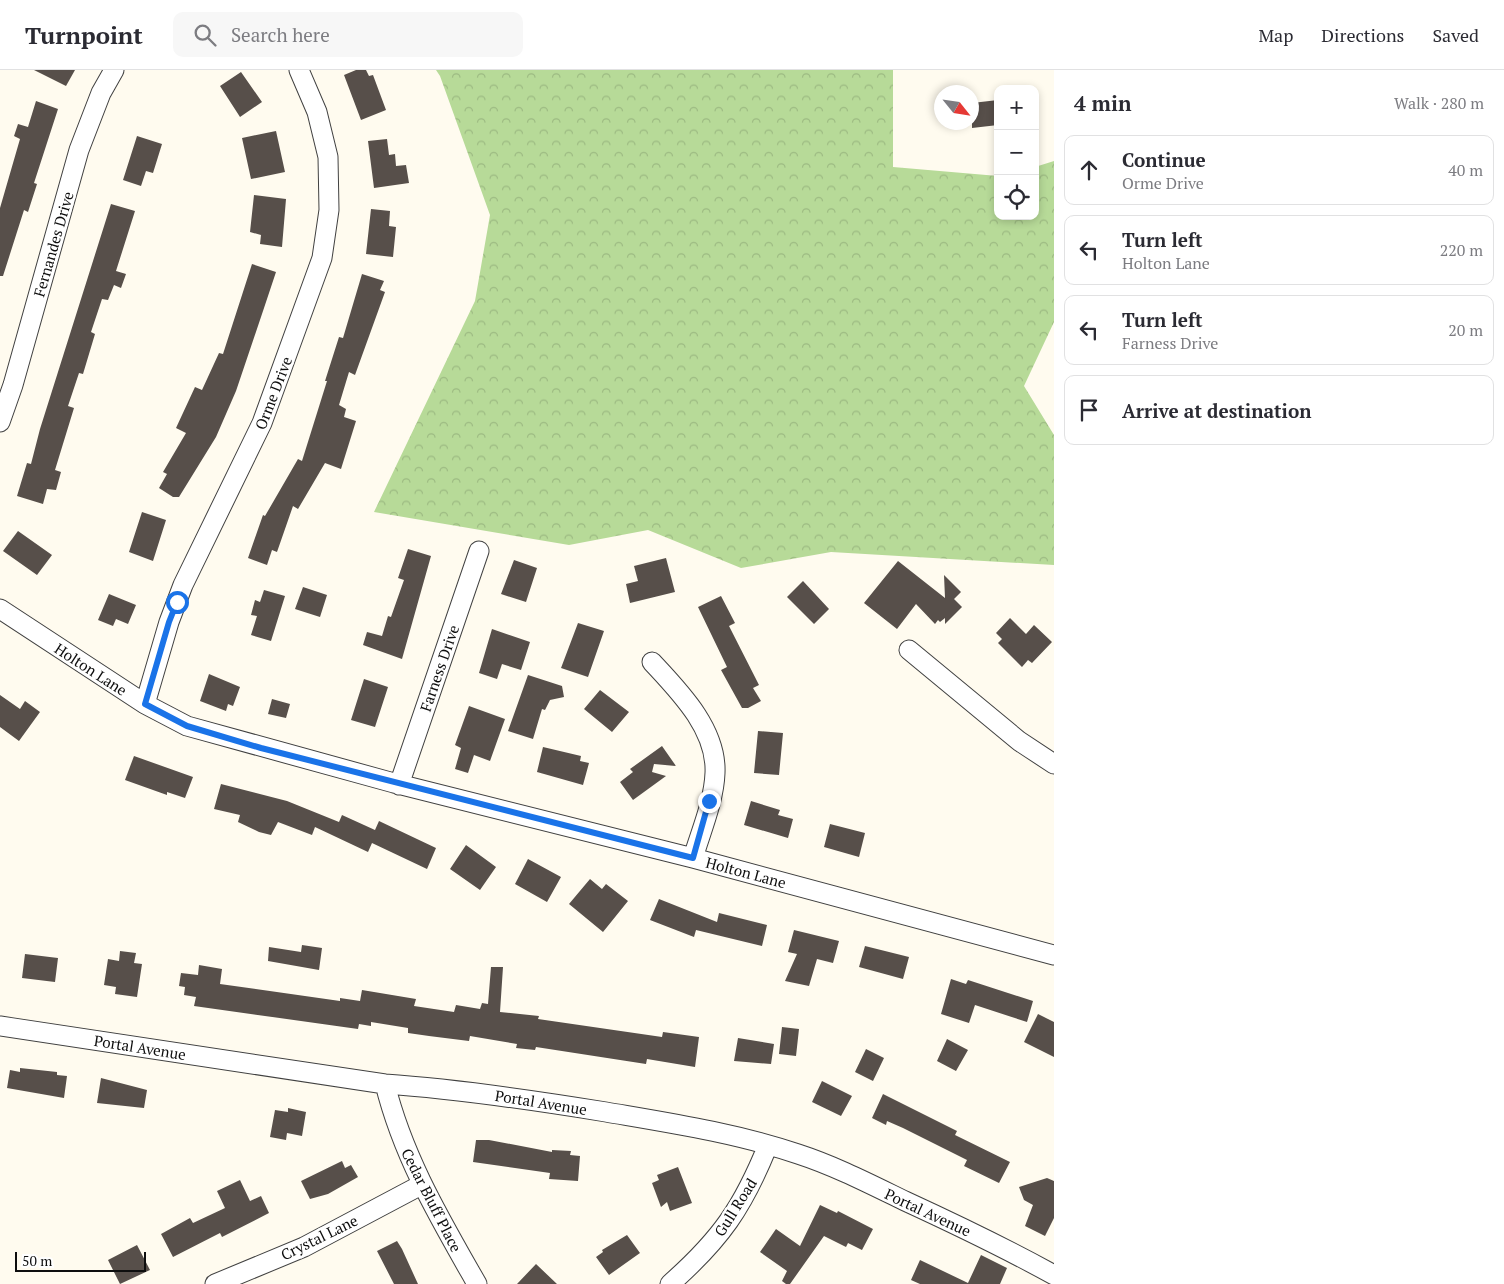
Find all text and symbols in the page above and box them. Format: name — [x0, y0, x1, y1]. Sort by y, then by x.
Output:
search box — [173, 12, 523, 57]
text: Turnpoint — [25, 19, 143, 51]
icon: search — [191, 21, 219, 49]
text: Search here — [231, 22, 330, 47]
text: Map — [1258, 23, 1293, 47]
text: Directions — [1321, 23, 1404, 47]
text: Saved — [1432, 23, 1479, 47]
north arrow — [934, 85, 979, 130]
map controls — [994, 85, 1039, 220]
button: + — [994, 85, 1039, 130]
text: 4 min — [1074, 89, 1131, 117]
text: Walk · 280 m — [1394, 92, 1484, 114]
button: − — [994, 130, 1039, 175]
text: Continue — [1122, 147, 1206, 172]
icon: ahead — [1075, 156, 1103, 184]
text: 40 m — [1448, 159, 1483, 181]
text: Orme Drive — [1122, 172, 1204, 194]
button: locate — [994, 175, 1039, 220]
street label: Fernandes Drive — [28, 189, 78, 299]
text: Turn left — [1122, 227, 1203, 252]
icon: left — [1075, 236, 1103, 264]
text: 220 m — [1440, 239, 1483, 261]
text: Holton Lane — [1122, 252, 1210, 274]
text: Turn left — [1122, 307, 1203, 332]
icon: left — [1075, 316, 1103, 344]
text: 20 m — [1448, 319, 1483, 341]
text: Farness Drive — [1122, 332, 1218, 354]
street label: Orme Drive — [250, 354, 296, 432]
icon: arrive — [1075, 396, 1103, 424]
text: Arrive at destination — [1122, 398, 1311, 423]
route start — [166, 591, 189, 614]
street label: Farness Drive — [415, 622, 463, 714]
street label: Holton Lane — [51, 638, 131, 700]
route end — [698, 790, 721, 813]
street label: Holton Lane — [704, 852, 788, 892]
street label: Portal Avenue — [93, 1030, 187, 1064]
street label: Portal Avenue — [494, 1085, 588, 1119]
street label: Cedar Bluff Place — [397, 1145, 467, 1255]
street label: Gull Road — [709, 1174, 761, 1240]
street label: Portal Avenue — [882, 1183, 974, 1241]
street label: Crystal Lane — [277, 1210, 361, 1264]
scale bar — [15, 1249, 146, 1272]
text: 50 m — [22, 1251, 52, 1270]

